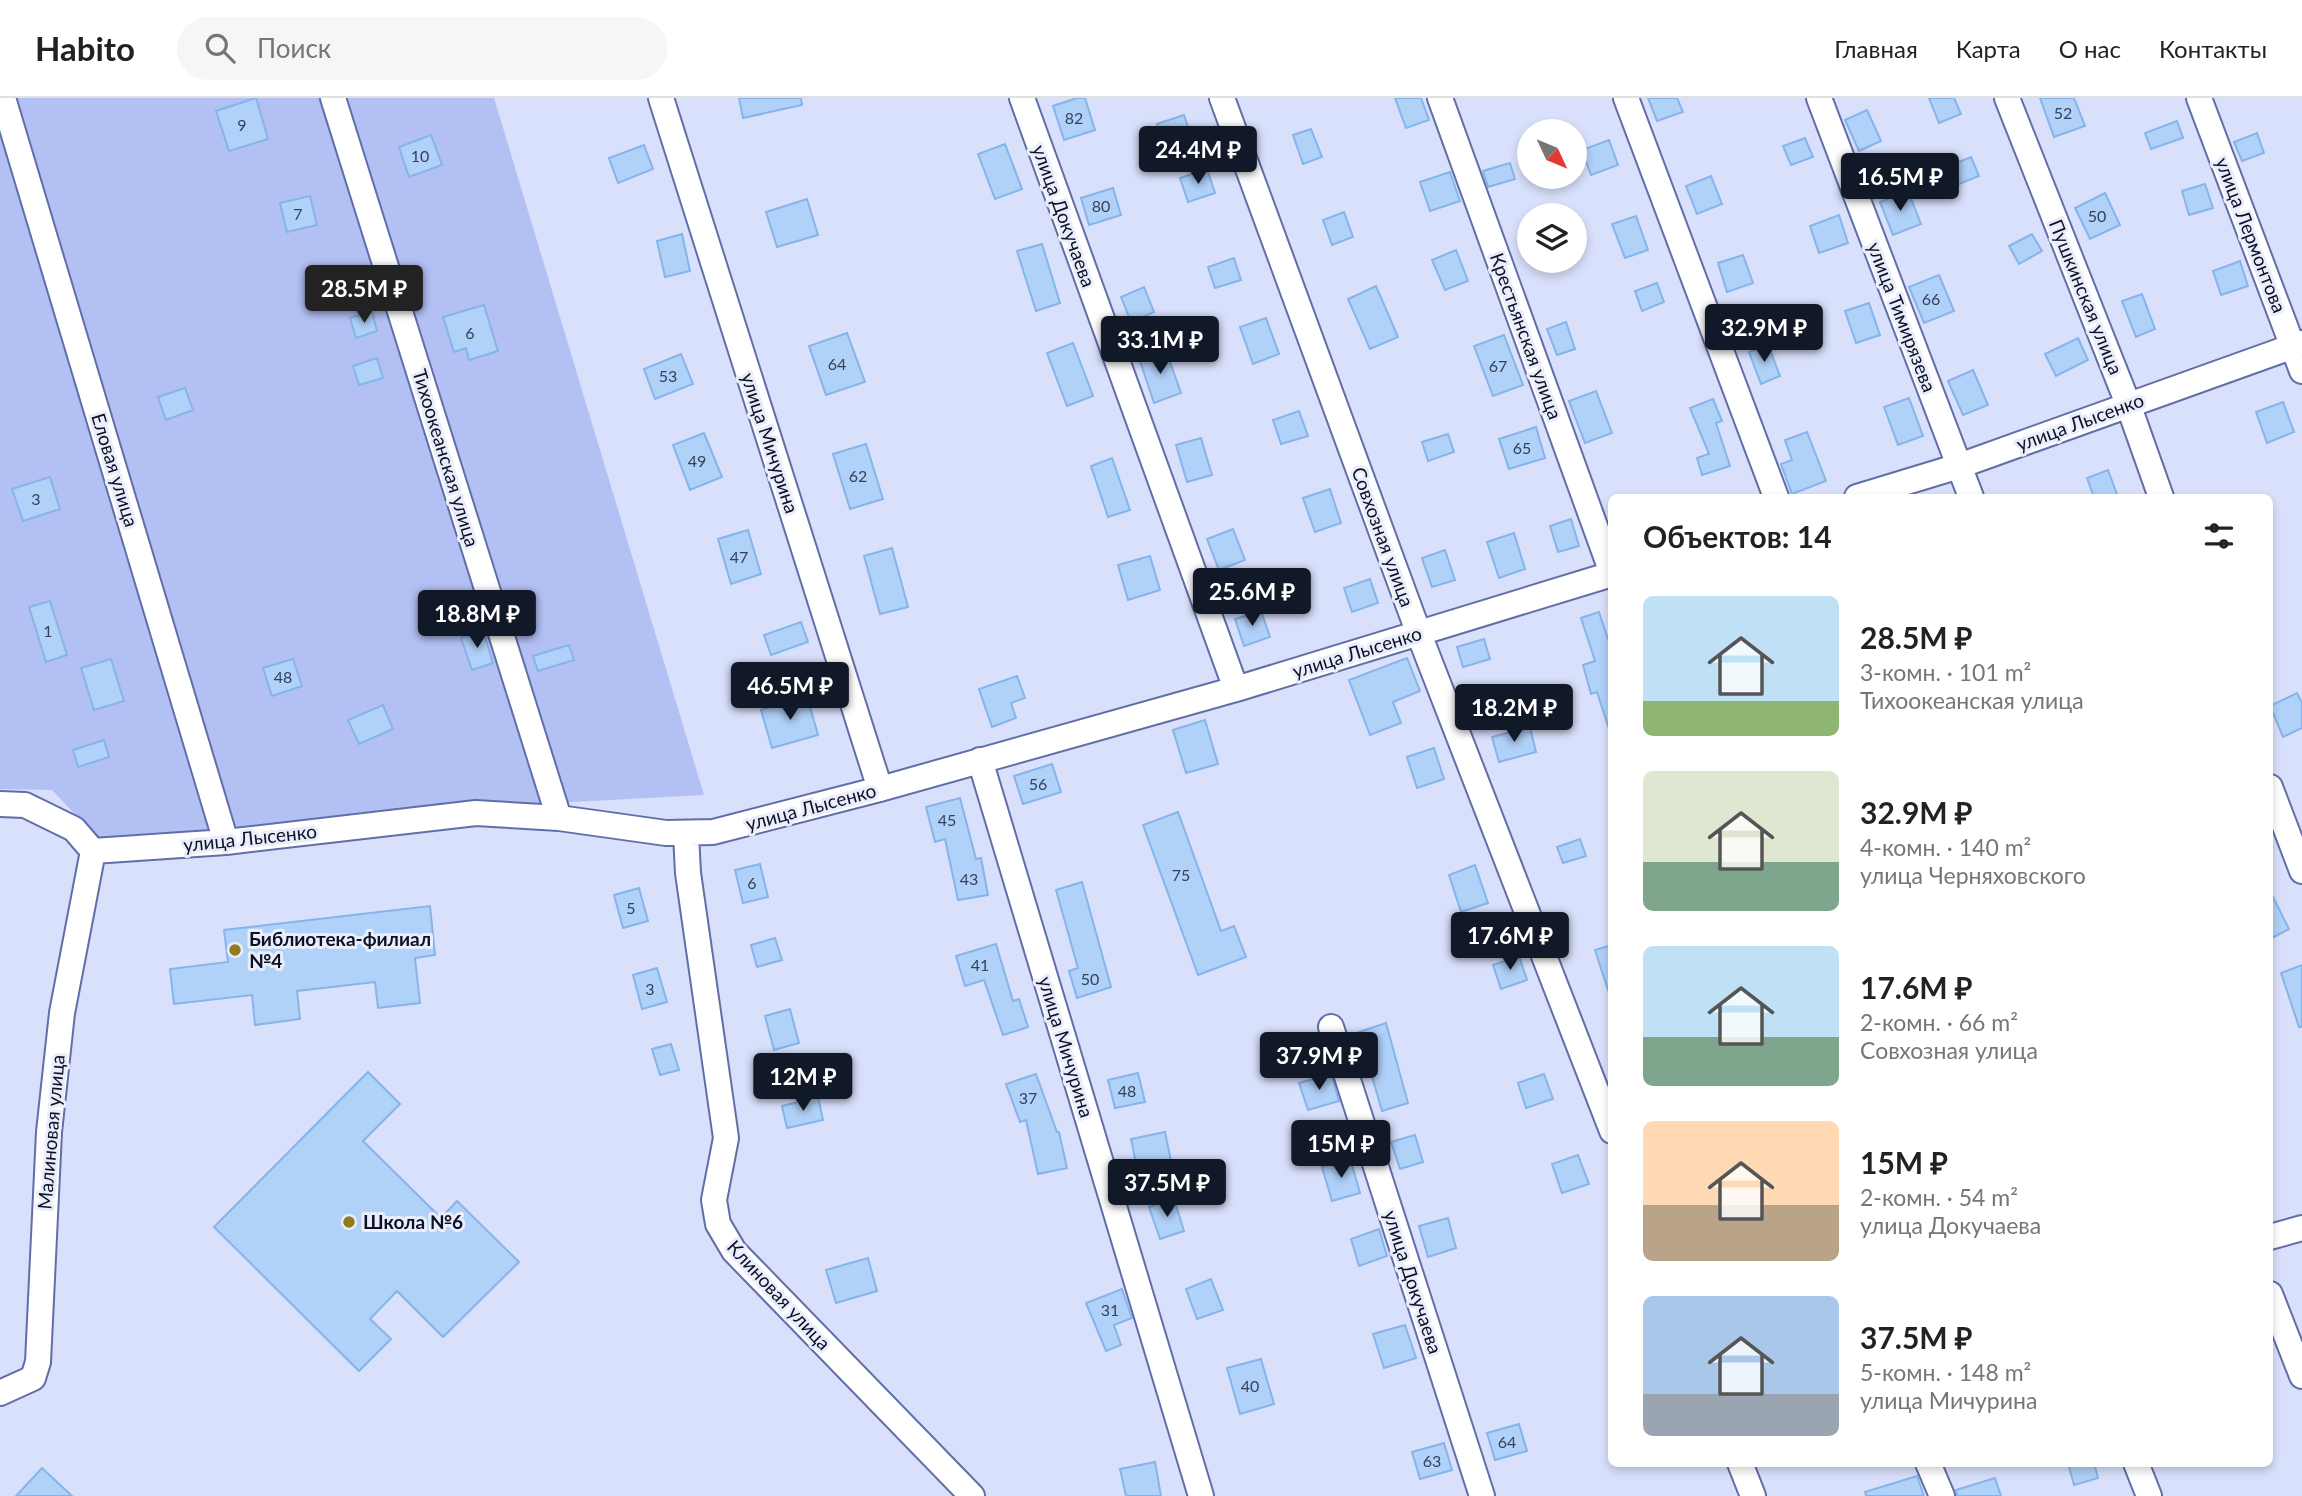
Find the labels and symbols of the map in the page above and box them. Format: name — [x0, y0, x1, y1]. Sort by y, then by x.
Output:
house number: 52 — [2054, 103, 2072, 122]
house number: 82 — [1065, 108, 1083, 127]
house number: 9 — [237, 115, 247, 134]
north arrow — [1517, 119, 1587, 189]
pin: 24.4M ₽ — [1133, 126, 1263, 186]
street label: улица Докучаева — [1028, 142, 1101, 290]
house number: 10 — [411, 146, 429, 165]
pin: 16.5M ₽ — [1835, 153, 1965, 213]
street label: улица Лермонтова — [2211, 154, 2292, 316]
house number: 80 — [1092, 196, 1110, 215]
house number: 7 — [293, 204, 303, 223]
house number: 50 — [2088, 206, 2106, 225]
street label: Пушкинская улица — [2045, 216, 2128, 378]
street label: улица Тимирязева — [1863, 239, 1942, 395]
street label: Крестьянская улица — [1486, 249, 1567, 422]
pin: 28.5M ₽ — [299, 266, 429, 325]
house number: 66 — [1922, 289, 1940, 308]
pin: 32.9M ₽ — [1699, 304, 1829, 364]
pin: 33.1M ₽ — [1095, 316, 1225, 376]
house number: 6 — [465, 323, 475, 342]
house number: 64 — [828, 354, 846, 373]
house number: 67 — [1489, 356, 1507, 375]
street label: Тихоокеанская улица — [408, 366, 484, 550]
house number: 53 — [659, 366, 677, 385]
street label: улица Мичурина — [737, 370, 804, 516]
street label: улица Лысенко — [2013, 388, 2147, 455]
street label: Еловая улица — [87, 410, 144, 530]
house number: 65 — [1513, 438, 1531, 457]
house number: 49 — [688, 451, 706, 470]
street label: Совхозная улица — [1348, 464, 1419, 610]
house number: 62 — [849, 466, 867, 485]
house number: 3 — [31, 489, 41, 508]
house number: 47 — [730, 547, 748, 566]
pin: 25.6M ₽ — [1187, 568, 1317, 628]
pin: 18.8M ₽ — [412, 590, 542, 650]
house number: 1 — [43, 621, 53, 640]
street label: улица Лысенко — [1289, 621, 1424, 682]
pin: 46.5M ₽ — [725, 662, 855, 722]
house number: 48 — [274, 667, 292, 686]
pin: 18.2M ₽ — [1449, 684, 1579, 744]
house number: 56 — [1029, 774, 1047, 793]
street label: улица Лысенко — [743, 778, 879, 835]
house number: 45 — [938, 810, 956, 829]
street label: улица Лысенко — [182, 819, 318, 856]
house number: 75 — [1172, 865, 1190, 884]
house number: 43 — [960, 869, 978, 888]
house number: 6 — [747, 873, 757, 892]
house number: 5 — [626, 898, 636, 917]
pin: 17.6M ₽ — [1445, 912, 1575, 972]
place label: Библиотека-филиал №4 — [249, 927, 431, 972]
marker: Библиотека-филиал №4 — [227, 942, 243, 958]
house number: 41 — [971, 955, 989, 974]
house number: 50 — [1081, 969, 1099, 988]
street label: улица Мичурина — [1034, 973, 1099, 1120]
house number: 3 — [645, 979, 655, 998]
pin: 37.9M ₽ — [1254, 1032, 1384, 1092]
street label: Малиновая улица — [32, 1054, 69, 1210]
pin: 12M ₽ — [754, 1054, 852, 1113]
house number: 48 — [1118, 1081, 1136, 1100]
house number: 37 — [1019, 1088, 1037, 1107]
pin: 15M ₽ — [1292, 1121, 1390, 1180]
pin: 37.5M ₽ — [1102, 1160, 1232, 1219]
street label: улица Докучаева — [1379, 1207, 1448, 1357]
place label: Школа №6 — [363, 1210, 463, 1233]
marker: Школа №6 — [341, 1214, 357, 1230]
street label: Клиновая улица — [723, 1235, 836, 1354]
house number: 31 — [1101, 1300, 1119, 1319]
house number: 40 — [1241, 1376, 1259, 1395]
house number: 64 — [1498, 1432, 1516, 1451]
house number: 63 — [1423, 1451, 1441, 1470]

